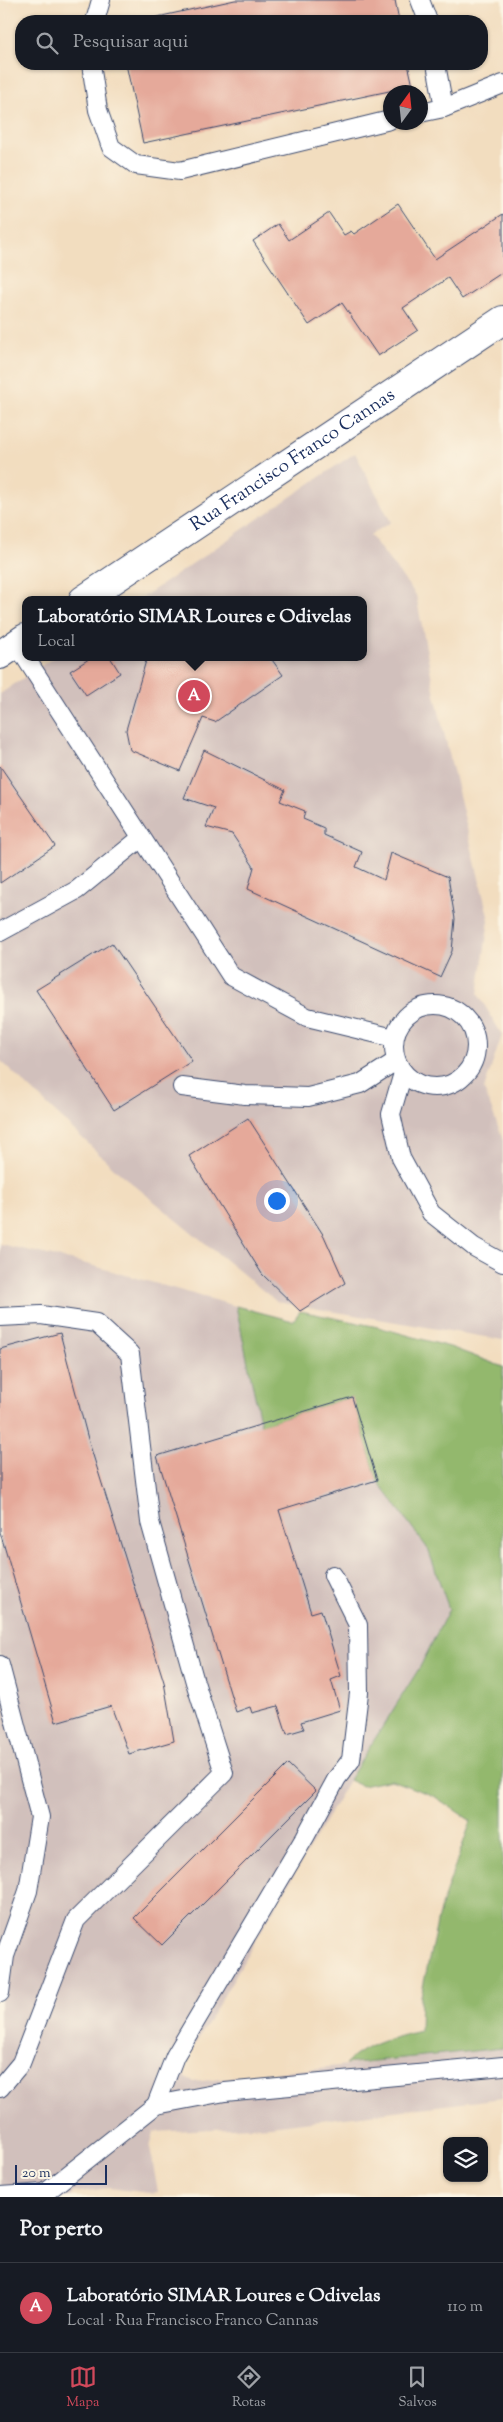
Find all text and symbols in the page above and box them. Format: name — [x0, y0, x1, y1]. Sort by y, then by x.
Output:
search box — [15, 15, 488, 70]
icon: search — [33, 29, 61, 57]
text: Pesquisar aqui — [73, 29, 188, 56]
north arrow — [383, 85, 428, 130]
street label: Rua Francisco Franco Cannas — [185, 382, 401, 538]
popup — [22, 596, 367, 661]
text: Laboratório SIMAR Loures e Odivelas — [38, 604, 351, 631]
text: Local — [38, 631, 75, 654]
pin: A — [178, 677, 210, 715]
your location — [264, 1188, 290, 1214]
map controls — [443, 2137, 488, 2182]
button: layers — [443, 2137, 488, 2182]
scale bar — [15, 2162, 108, 2185]
text: 20 m — [22, 2164, 51, 2184]
text: Por perto — [20, 2215, 103, 2245]
text: Laboratório SIMAR Loures e Odivelas — [67, 2283, 381, 2310]
text: A — [30, 2296, 43, 2319]
text: 110 m — [447, 2296, 483, 2319]
text: Local · Rua Francisco Franco Cannas — [67, 2310, 318, 2333]
tab: Mapa — [66, 2363, 100, 2413]
tab: Rotas — [232, 2363, 266, 2413]
tab: Salvos — [398, 2363, 437, 2413]

